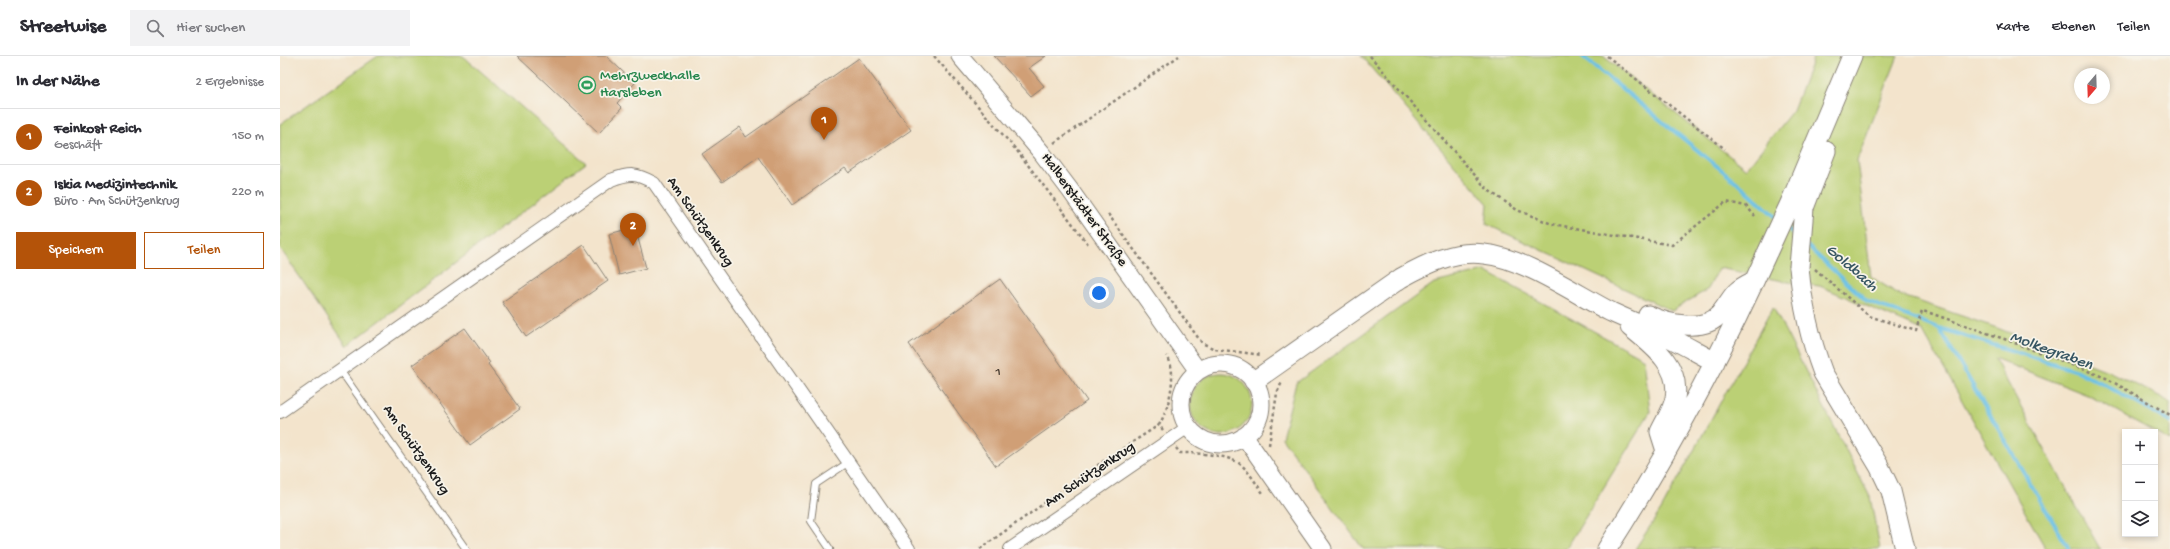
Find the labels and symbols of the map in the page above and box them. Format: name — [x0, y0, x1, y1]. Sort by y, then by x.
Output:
place label: Mehrzweckhalle Harsleben — [600, 67, 700, 102]
north arrow — [2074, 68, 2110, 104]
sports icon: Mehrzweckhalle Harsleben — [577, 75, 597, 95]
pin: 1 — [811, 107, 837, 140]
street label: Halberstädter Straße — [1037, 150, 1131, 271]
street label: Am Schützenkrug — [662, 174, 738, 270]
pin: 2 — [620, 213, 646, 246]
water label: Goldbach — [1821, 241, 1881, 297]
your location — [1089, 283, 1109, 303]
water label: Molkegraben — [2007, 328, 2095, 376]
house number: 1 — [994, 365, 1001, 380]
street label: Am Schützenkrug — [378, 402, 454, 498]
street label: Am Schützenkrug — [1041, 438, 1139, 512]

